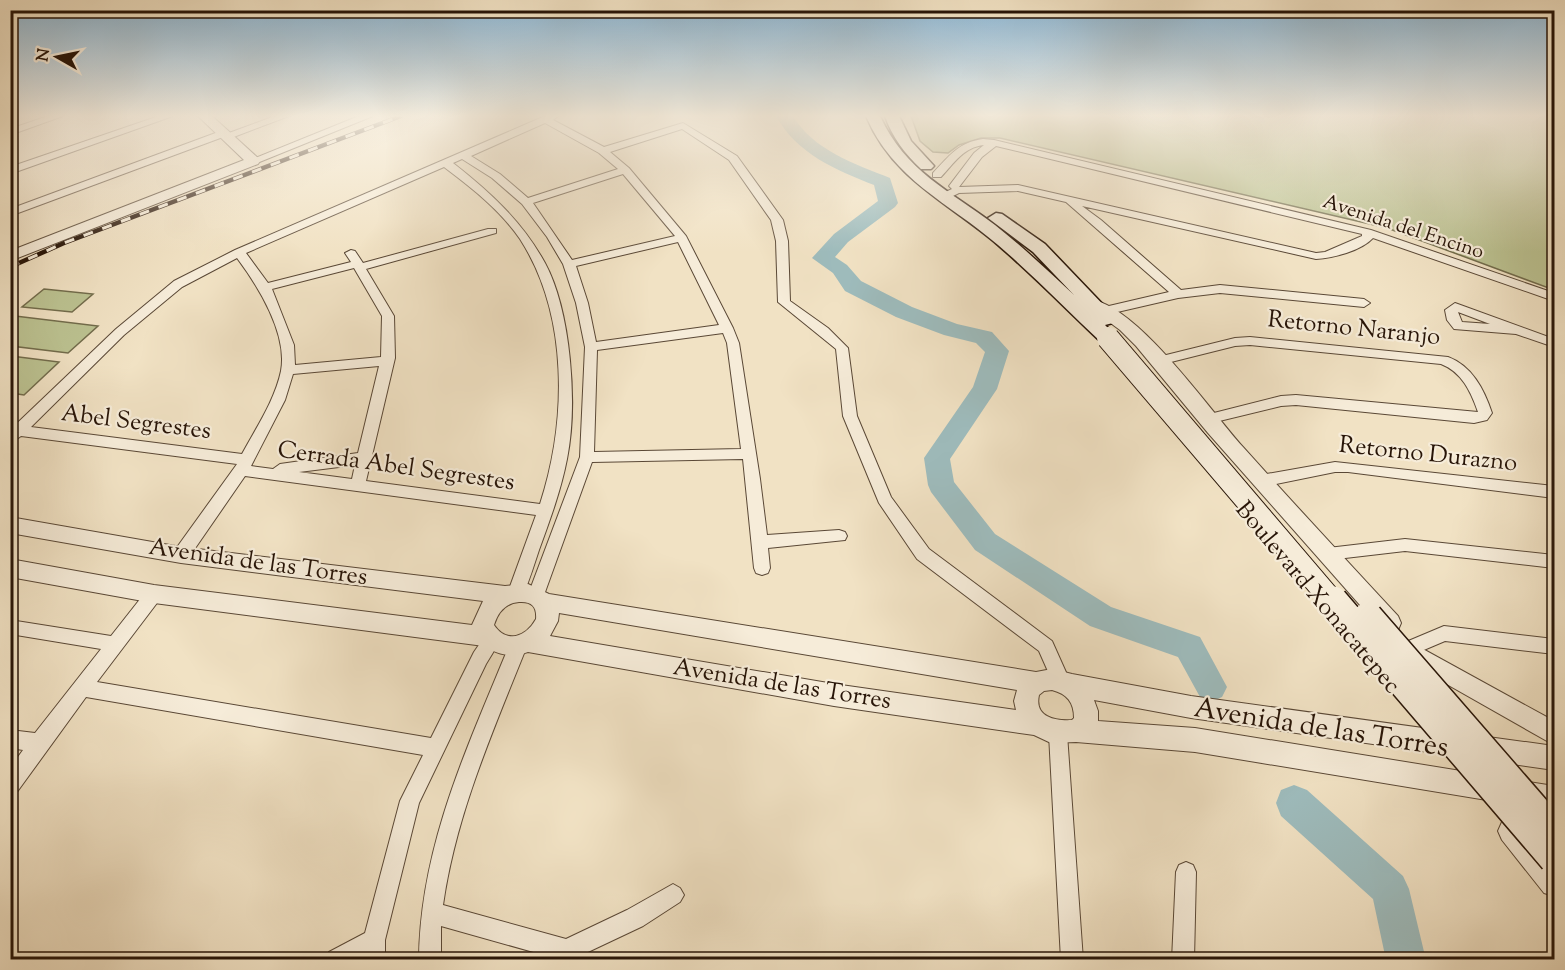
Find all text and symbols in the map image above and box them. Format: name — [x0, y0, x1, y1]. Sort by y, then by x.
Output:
north arrow — [27, 27, 87, 87]
text: N — [32, 47, 57, 63]
street label: Avenida del Encino — [1319, 188, 1487, 268]
street label: Retorno Naranjo — [1266, 303, 1442, 355]
street label: Abel Segrestes — [59, 397, 213, 449]
street label: Retorno Durazno — [1337, 429, 1519, 481]
street label: Cerrada Abel Segrestes — [275, 434, 517, 500]
street label: Boulevard Xonacatepec — [1226, 494, 1408, 702]
street label: Avenida de las Torres — [147, 531, 369, 595]
street label: Avenida de las Torres — [671, 651, 893, 719]
street label: Avenida de las Torres — [1191, 689, 1451, 769]

